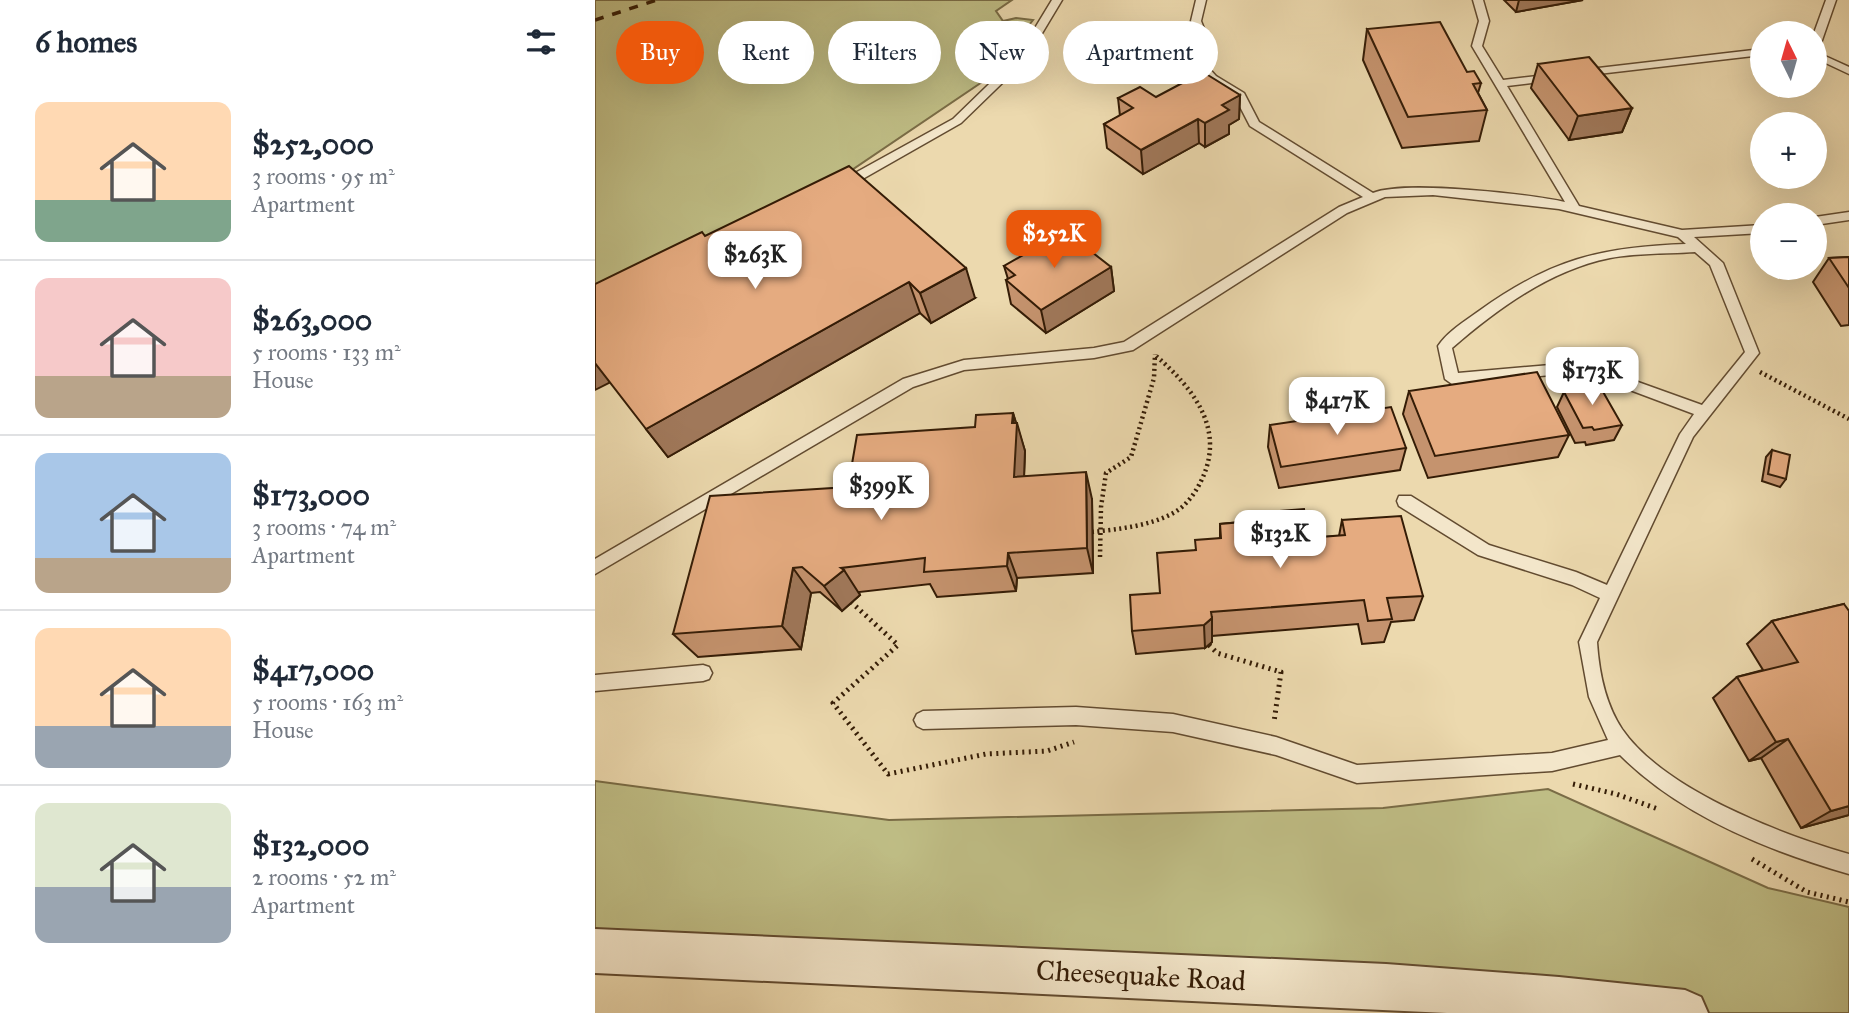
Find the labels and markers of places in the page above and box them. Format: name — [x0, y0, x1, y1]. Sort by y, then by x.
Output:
pin: $252K — [1005, 210, 1103, 270]
pin: $263K — [706, 232, 804, 291]
pin: $173K — [1543, 348, 1641, 407]
pin: $417K — [1288, 378, 1386, 437]
pin: $399K — [832, 462, 930, 522]
pin: $132K — [1231, 510, 1329, 570]

